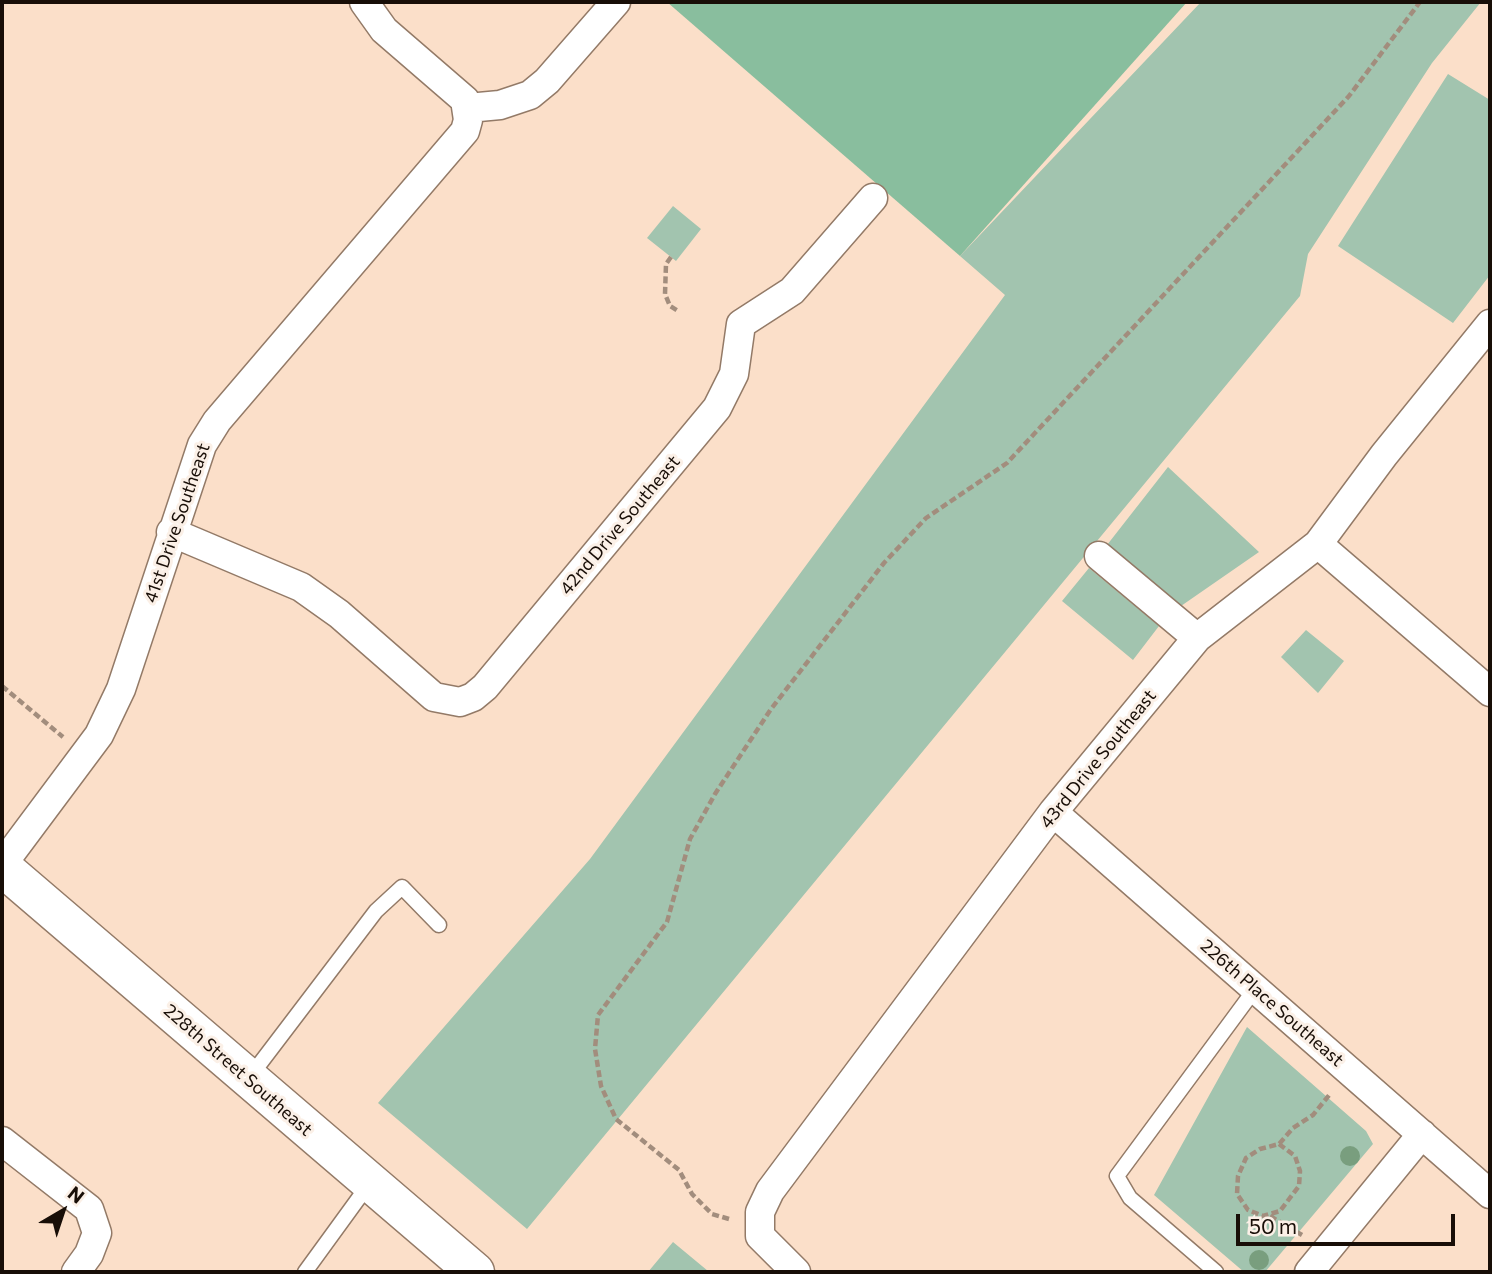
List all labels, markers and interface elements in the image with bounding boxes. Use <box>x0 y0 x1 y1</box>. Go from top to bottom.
street label: 41st Drive Southeast <box>140 440 214 606</box>
street label: 42nd Drive Southeast <box>555 451 685 599</box>
street label: 43rd Drive Southeast <box>1035 685 1161 833</box>
street label: 226th Place Southeast <box>1196 935 1348 1071</box>
street label: 228th Street Southeast <box>159 1000 317 1140</box>
north arrow <box>28 1176 98 1246</box>
text: N <box>64 1181 89 1208</box>
scale bar <box>1240 1200 1459 1244</box>
text: 50 m <box>1249 1213 1297 1238</box>

